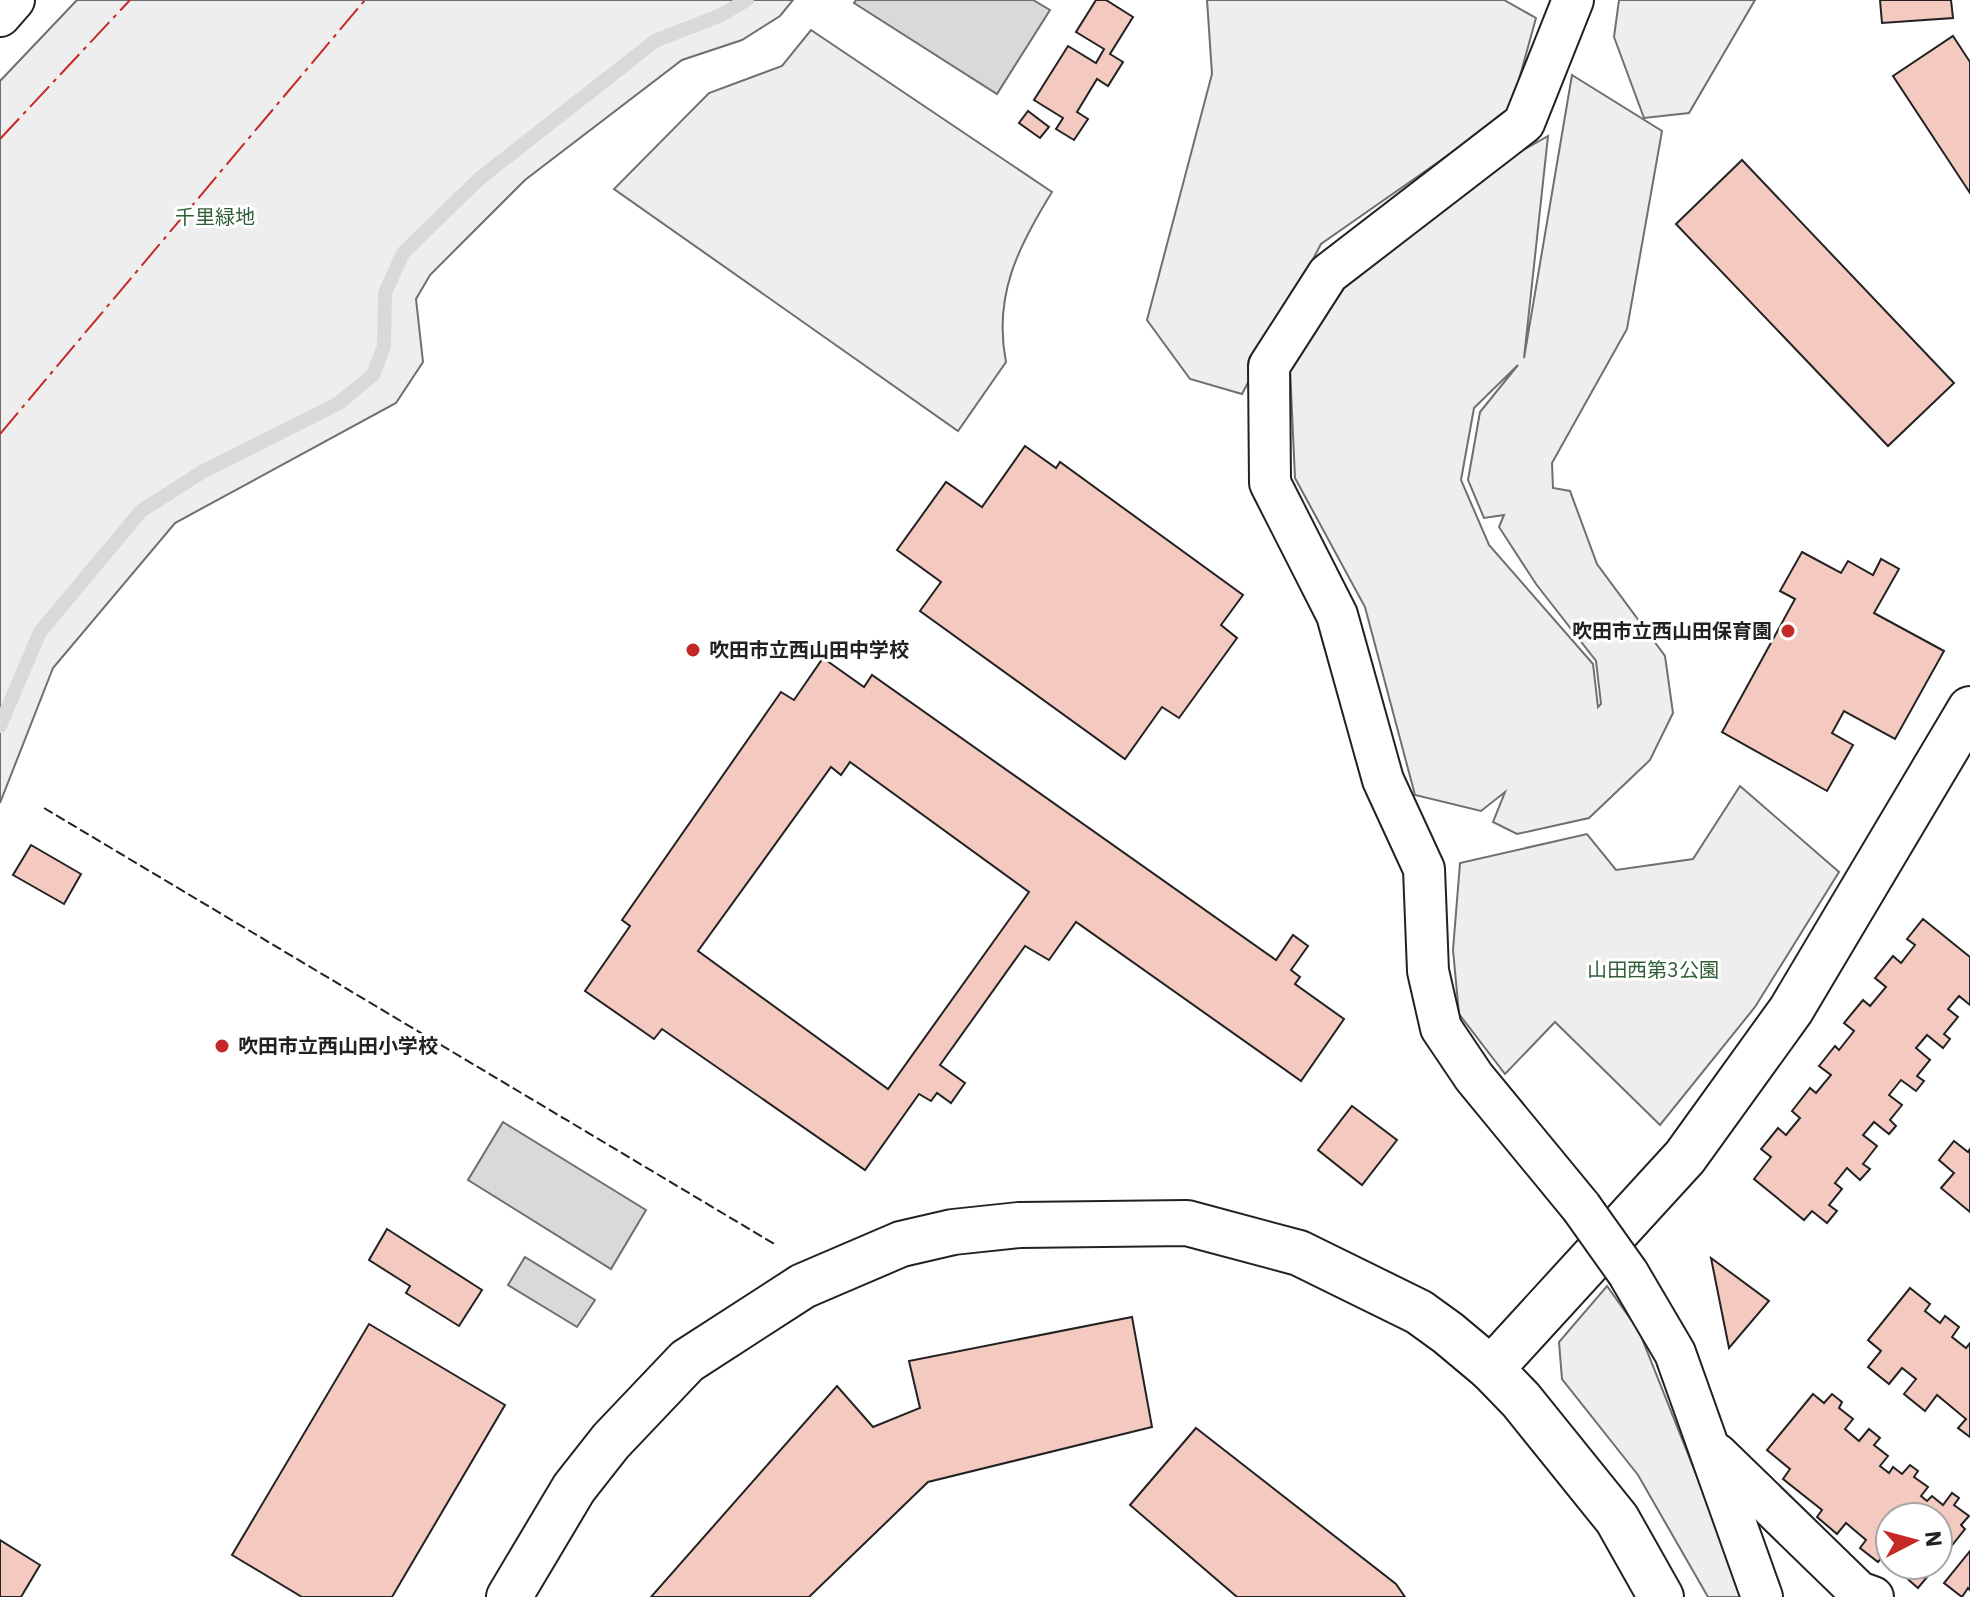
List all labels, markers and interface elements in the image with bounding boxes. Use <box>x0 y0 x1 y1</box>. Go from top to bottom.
park label: 千里緑地 <box>175 203 255 230</box>
place label: 吹田市立西山田保育園 <box>1572 617 1772 644</box>
marker: 吹田市立西山田保育園 <box>1779 622 1797 640</box>
place label: 吹田市立西山田中学校 <box>709 636 909 663</box>
marker: 吹田市立西山田中学校 <box>684 641 702 659</box>
park label: 山田西第3公園 <box>1587 956 1719 983</box>
place label: 吹田市立西山田小学校 <box>238 1032 438 1059</box>
marker: 吹田市立西山田小学校 <box>213 1037 231 1055</box>
north arrow <box>1874 1501 1954 1581</box>
text: N <box>1919 1529 1950 1548</box>

